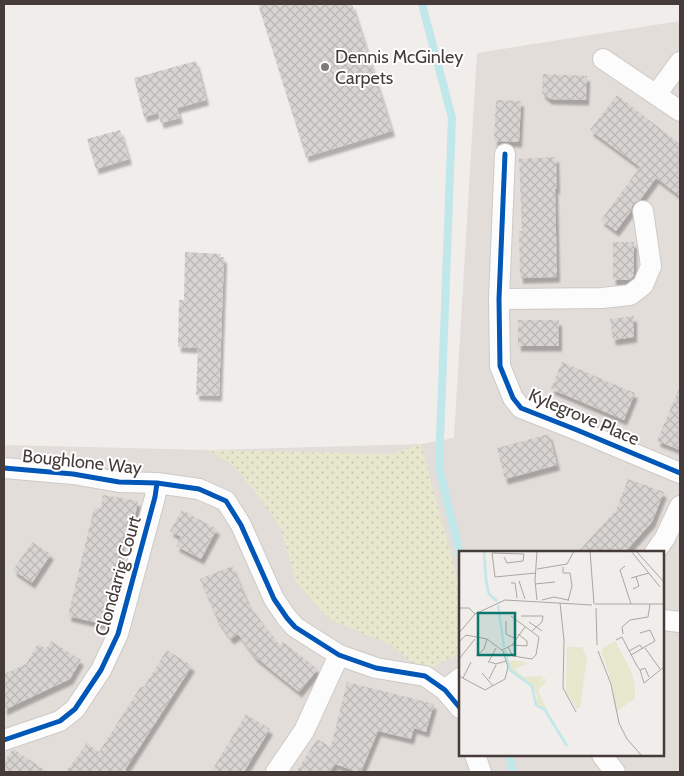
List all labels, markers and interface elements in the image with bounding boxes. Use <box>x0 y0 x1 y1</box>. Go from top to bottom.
place label: Dennis McGinley Carpets <box>335 46 463 89</box>
marker: Dennis McGinley Carpets <box>319 61 331 73</box>
street label: Kylegrove Place <box>525 384 643 450</box>
street label: Boughlone Way <box>21 445 143 479</box>
street label: Clondarrig Court <box>90 513 146 639</box>
inset map <box>459 551 664 756</box>

